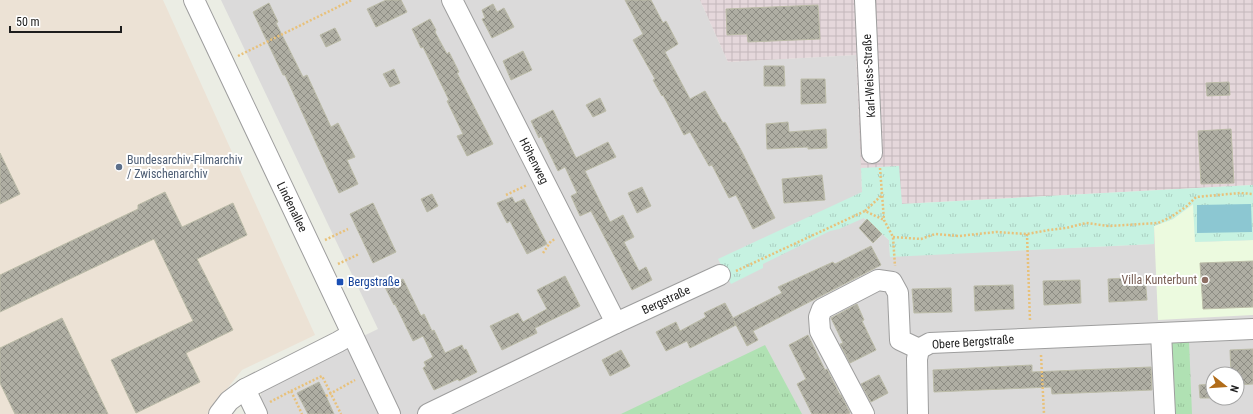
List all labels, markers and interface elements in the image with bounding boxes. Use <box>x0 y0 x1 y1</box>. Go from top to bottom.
scale bar <box>10 8 121 34</box>
text: 50 m <box>16 15 40 29</box>
street label: Karl-Weiss-Straße <box>860 33 878 118</box>
street label: Höhenweg <box>516 136 552 187</box>
place label: Bundesarchiv-Filmarchiv / Zwischenarchiv <box>127 153 243 181</box>
marker: Bundesarchiv-Filmarchiv / Zwischenarchiv <box>114 162 124 172</box>
street label: Lindenallee <box>274 180 310 235</box>
place label: Villa Kunterbunt <box>1122 273 1197 287</box>
place label: Bergstraße <box>348 275 400 289</box>
marker: Villa Kunterbunt <box>1200 275 1210 285</box>
marker: Bergstraße <box>335 277 345 287</box>
street label: Bergstraße <box>640 283 693 317</box>
street label: Obere Bergstraße <box>931 332 1015 352</box>
north arrow <box>1205 366 1245 406</box>
text: N <box>1227 384 1241 394</box>

